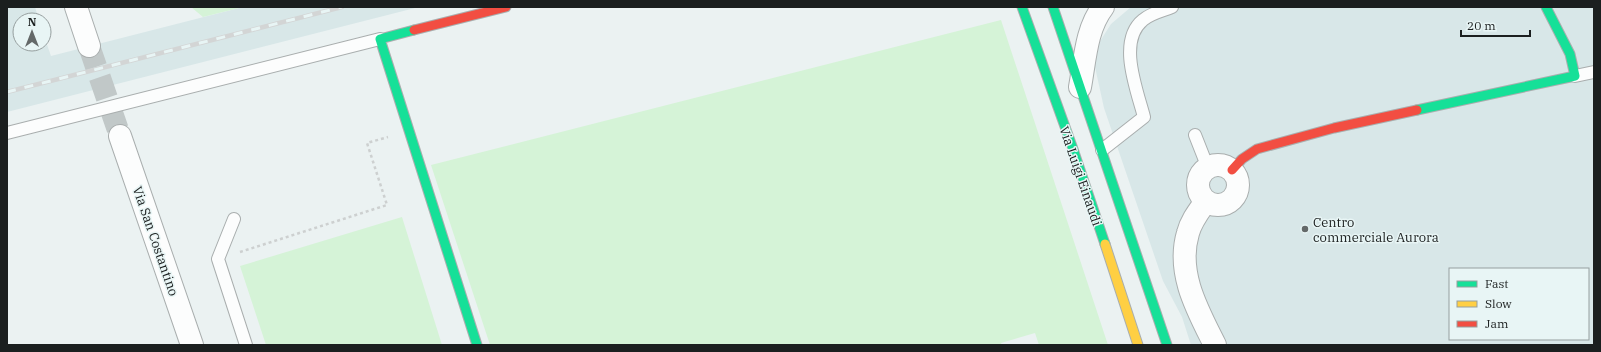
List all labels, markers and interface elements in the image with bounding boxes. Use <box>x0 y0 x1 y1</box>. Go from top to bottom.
north arrow <box>12 12 52 52</box>
scale bar <box>1461 12 1530 38</box>
text: N <box>28 15 37 29</box>
text: 20 m <box>1467 18 1496 33</box>
street label: Via Luigi Einaudi <box>1056 124 1106 228</box>
street label: Via San Costantino <box>129 184 182 298</box>
place label: Centro commerciale Aurora <box>1313 214 1439 246</box>
marker: Centro commerciale Aurora <box>1300 224 1310 234</box>
legend <box>1449 268 1589 340</box>
text: Fast <box>1485 276 1509 291</box>
text: Slow <box>1485 296 1512 311</box>
text: Jam <box>1485 316 1509 331</box>

